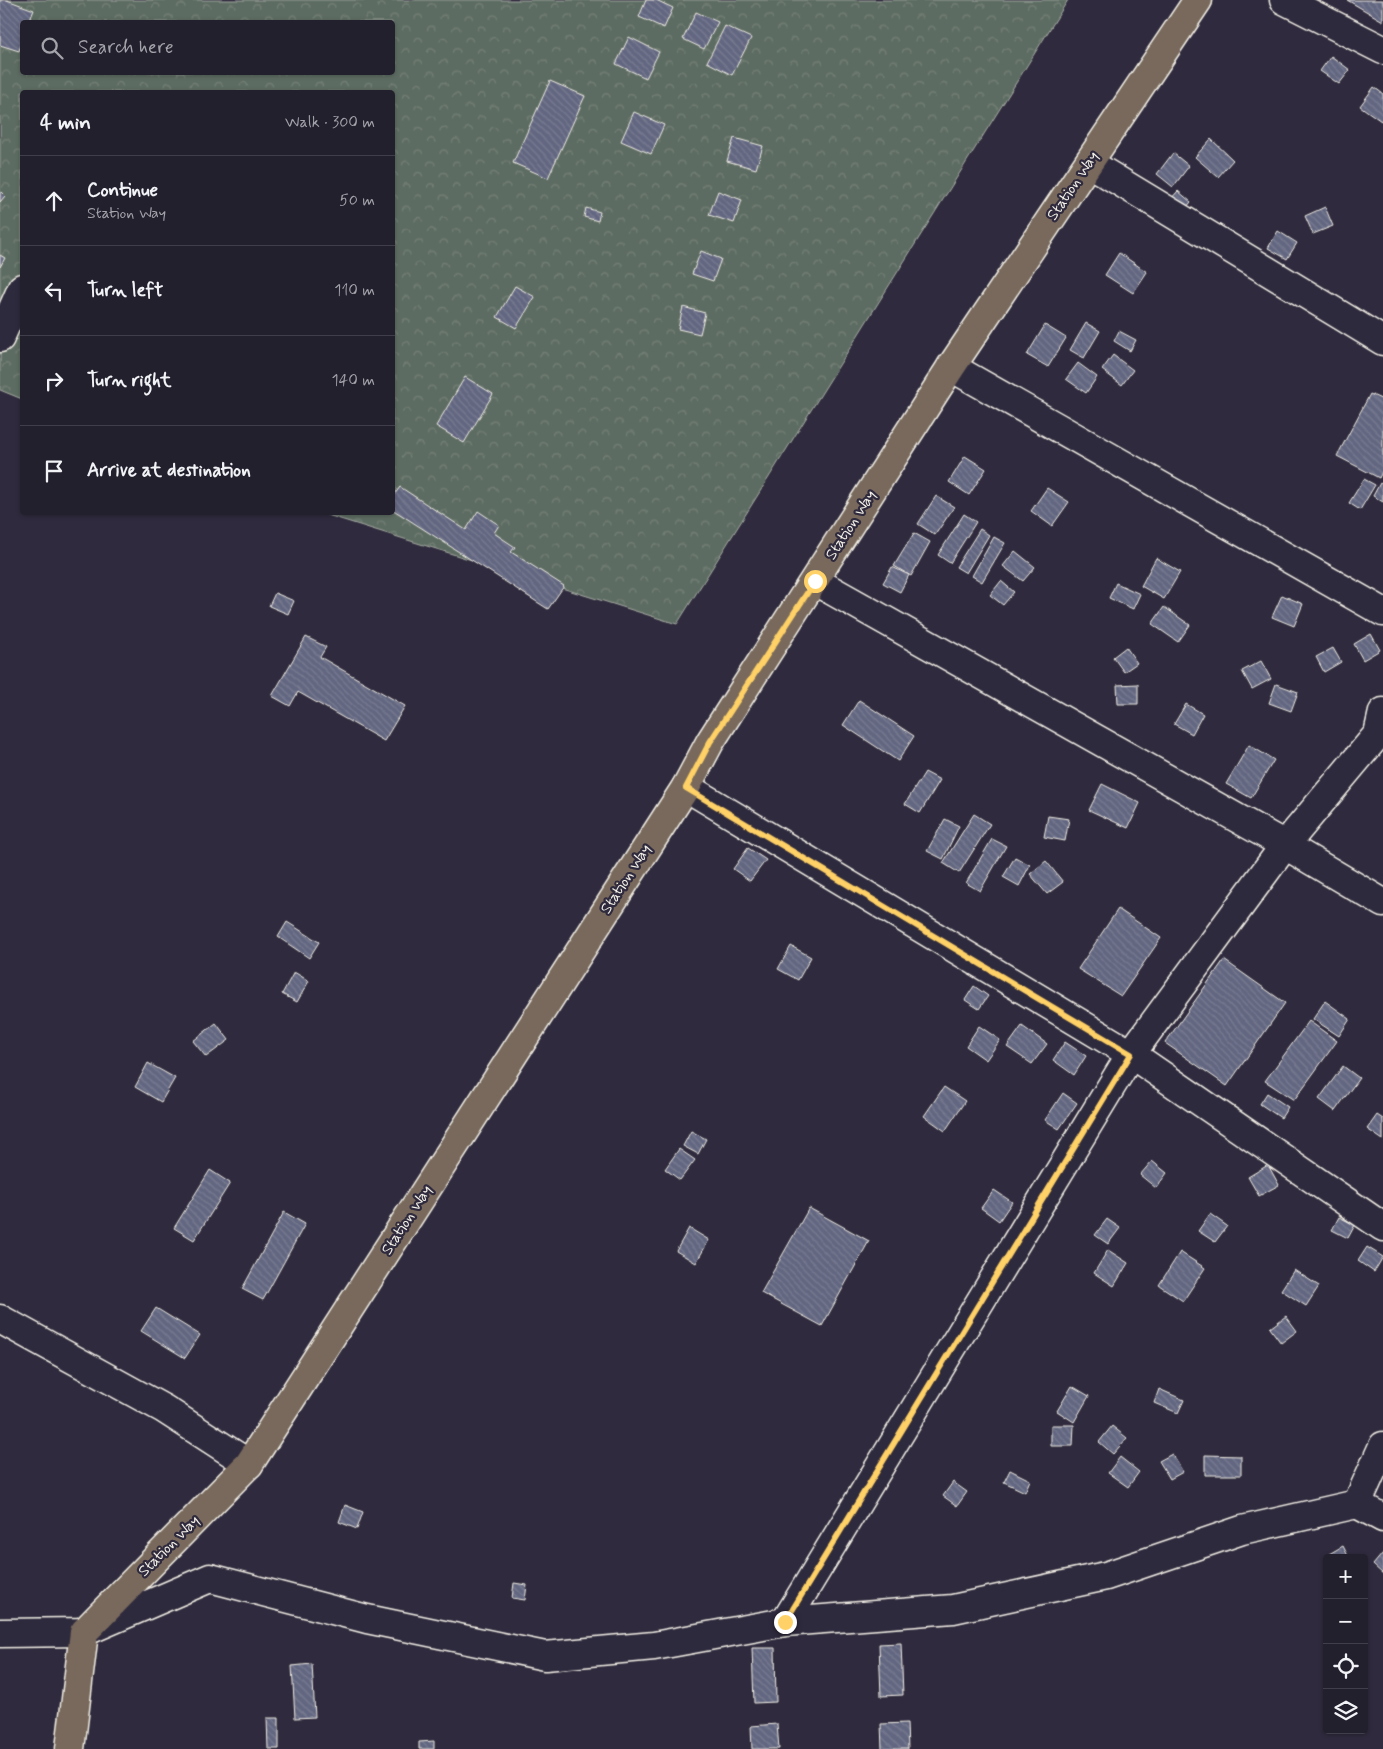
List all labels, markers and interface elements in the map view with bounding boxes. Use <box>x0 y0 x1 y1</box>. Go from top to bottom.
search box <box>20 20 395 75</box>
icon: search <box>38 34 66 62</box>
text: Search here <box>78 35 174 60</box>
text: 4 min <box>40 109 91 137</box>
text: Walk · 300 m <box>285 112 375 133</box>
street label: Station Way <box>1042 147 1104 225</box>
text: Continue <box>87 178 158 203</box>
icon: ahead <box>40 187 68 215</box>
text: 50 m <box>339 190 375 211</box>
text: Station Way <box>87 203 166 224</box>
icon: left <box>40 277 68 305</box>
text: Turn left <box>87 278 163 303</box>
text: 110 m <box>334 280 375 301</box>
icon: right <box>40 367 68 395</box>
text: Turn right <box>87 368 171 393</box>
text: 140 m <box>331 370 375 391</box>
icon: arrive <box>40 457 68 485</box>
text: Arrive at destination <box>87 458 251 483</box>
street label: Station Way <box>821 486 881 564</box>
route start <box>804 570 827 593</box>
street label: Station Way <box>596 840 656 918</box>
street label: Station Way <box>377 1181 437 1259</box>
street label: Station Way <box>134 1511 204 1581</box>
map controls <box>1323 1554 1368 1734</box>
button: + <box>1323 1554 1368 1599</box>
button: − <box>1323 1599 1368 1644</box>
route end <box>774 1611 797 1634</box>
button: locate <box>1323 1644 1368 1689</box>
button: layers <box>1323 1689 1368 1734</box>

